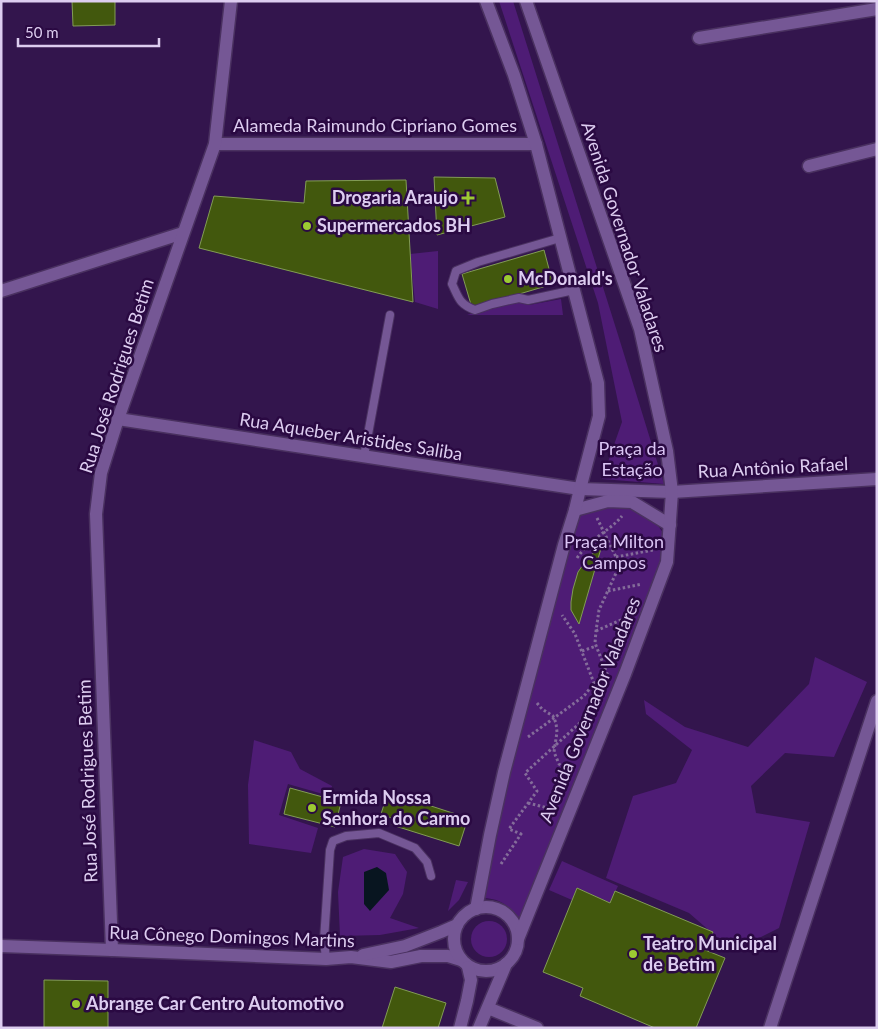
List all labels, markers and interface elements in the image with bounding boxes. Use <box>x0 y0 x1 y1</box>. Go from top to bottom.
scale bar <box>18 15 159 47</box>
text: 50 m <box>25 23 59 41</box>
street label: Alameda Raimundo Cipriano Gomes <box>233 114 517 136</box>
street label: Avenida Governador Valadares <box>577 119 673 355</box>
place label: Drogaria Araujo <box>332 186 458 208</box>
marker: Drogaria Araujo <box>462 192 474 204</box>
place label: Supermercados BH <box>317 214 471 236</box>
marker: Supermercados BH <box>301 220 313 232</box>
place label: McDonald's <box>518 267 613 289</box>
marker: McDonald's <box>502 273 514 285</box>
street label: Rua José Rodrigues Betim <box>74 276 158 476</box>
street label: Rua Aqueber Aristides Saliba <box>238 408 464 465</box>
park label: Praça da Estação <box>598 437 666 480</box>
street label: Rua Antônio Rafael <box>697 452 849 482</box>
park label: Praça Milton Campos <box>564 530 664 573</box>
street label: Avenida Governador Valadares <box>534 594 644 825</box>
street label: Rua José Rodrigues Betim <box>72 679 102 883</box>
place label: Ermida Nossa Senhora do Carmo <box>322 786 470 829</box>
marker: Ermida Nossa Senhora do Carmo <box>306 802 318 814</box>
street label: Rua Cônego Domingos Martins <box>109 921 355 951</box>
place label: Teatro Municipal de Betim <box>643 932 777 975</box>
marker: Teatro Municipal de Betim <box>627 948 639 960</box>
place label: Abrange Car Centro Automotivo <box>85 992 344 1014</box>
marker: Abrange Car Centro Automotivo <box>70 998 82 1010</box>

